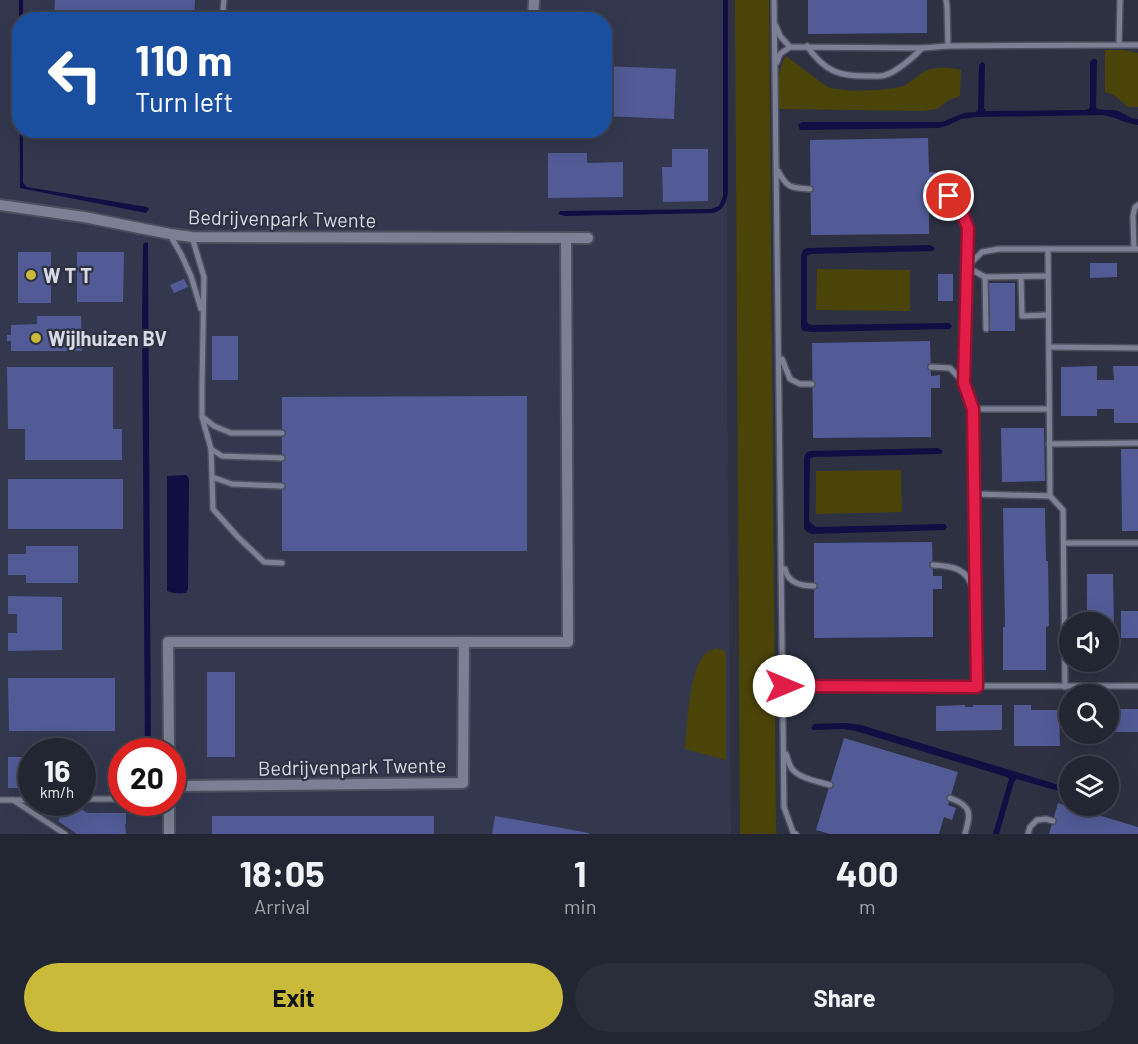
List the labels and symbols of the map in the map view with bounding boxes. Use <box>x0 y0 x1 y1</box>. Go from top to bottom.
pin <box>923 170 974 221</box>
street label: Bedrijvenpark Twente <box>188 204 376 232</box>
place label: W T T <box>43 263 92 287</box>
marker: W T T <box>24 268 38 282</box>
place label: Wijlhuizen BV <box>48 326 167 350</box>
marker: Wijlhuizen BV <box>29 331 43 345</box>
position arrow <box>752 654 816 718</box>
speed limit sign: 20 <box>108 738 186 816</box>
street label: Bedrijvenpark Twente <box>258 752 446 780</box>

